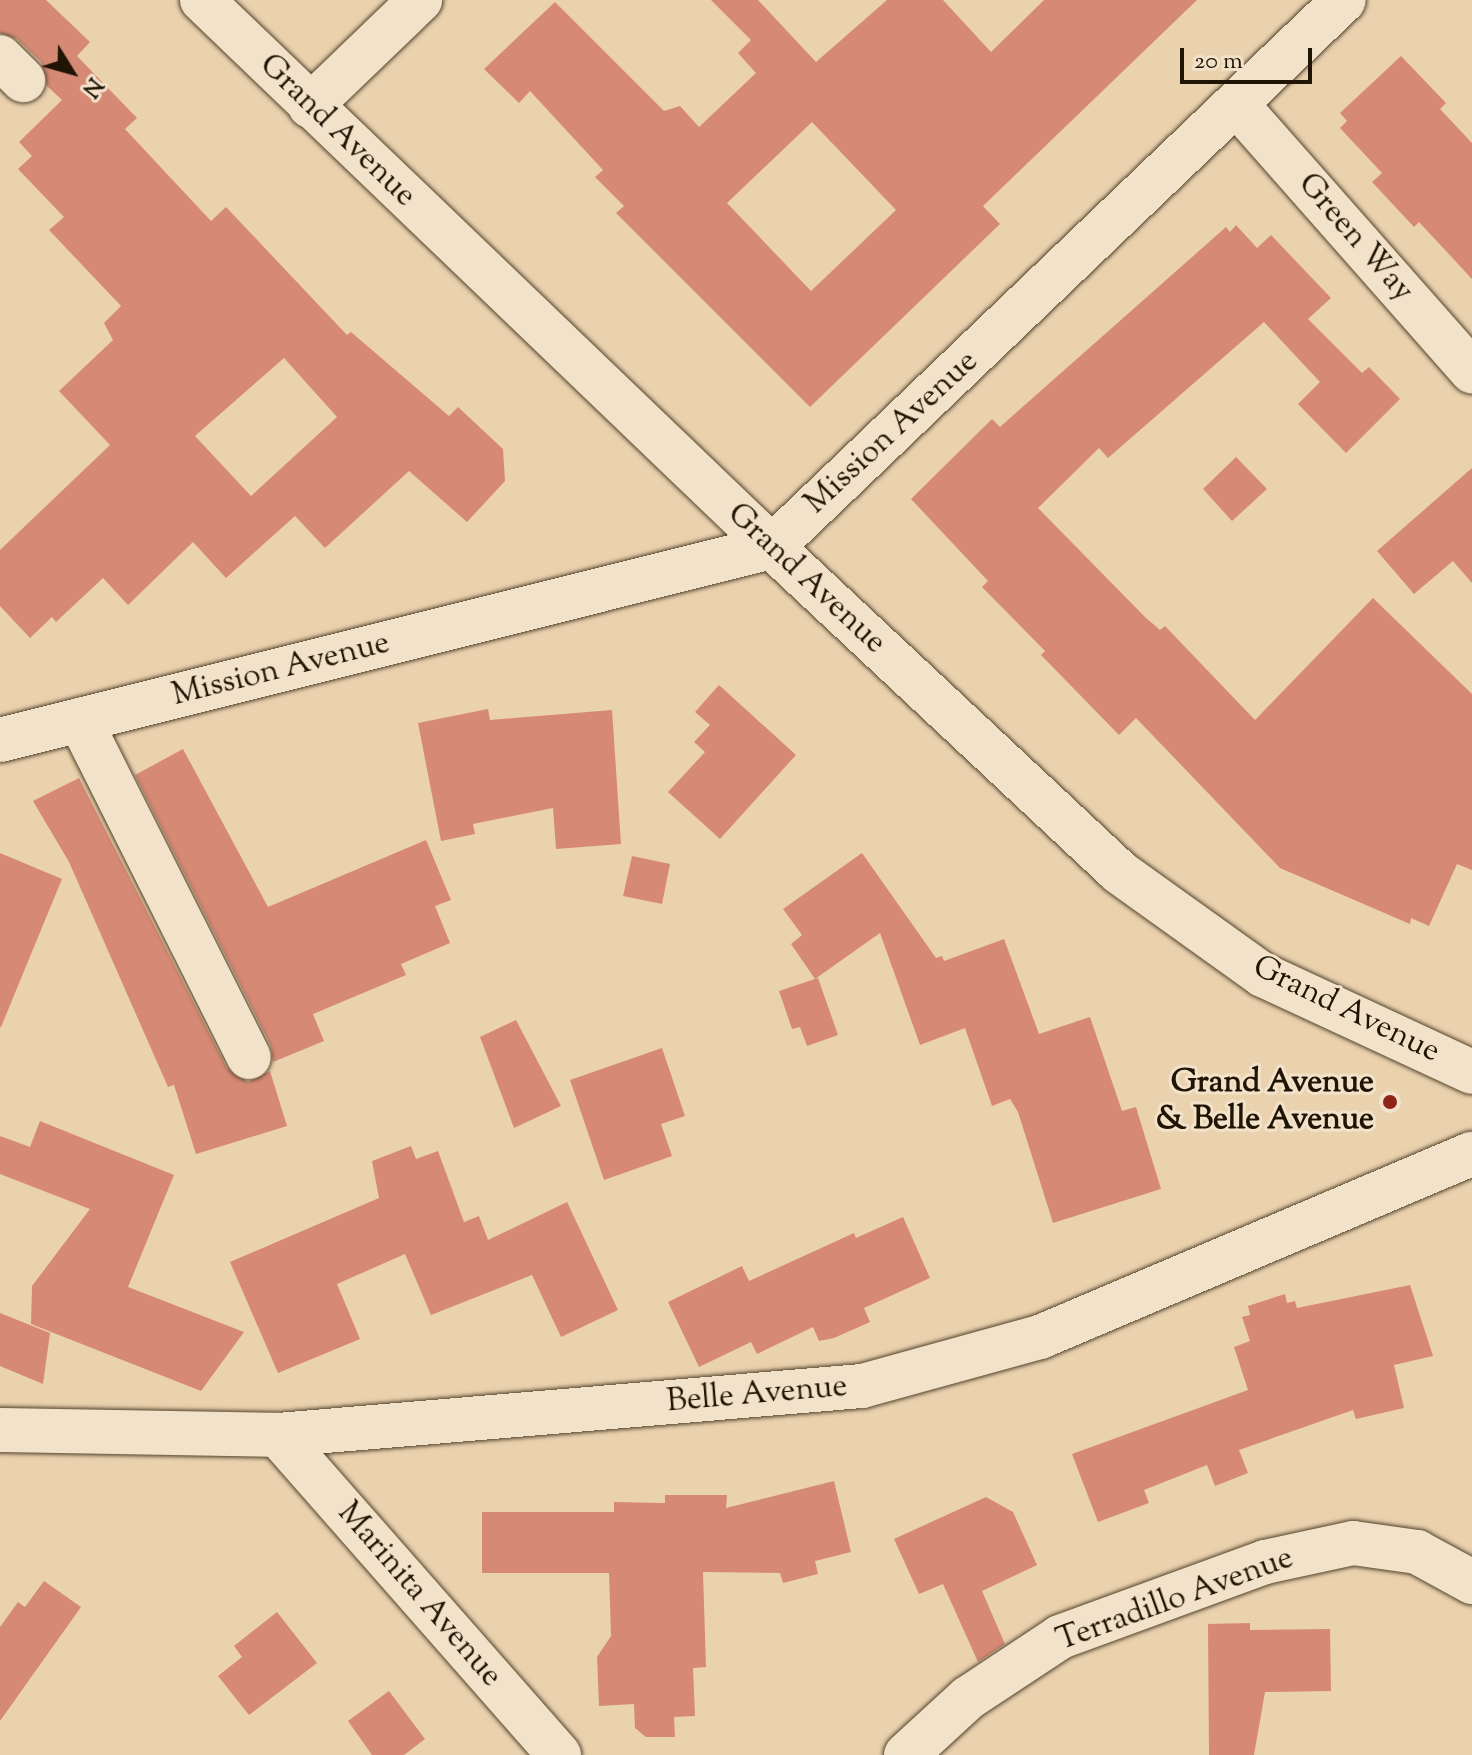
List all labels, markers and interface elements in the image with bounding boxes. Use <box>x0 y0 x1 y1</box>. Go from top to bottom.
north arrow <box>32 32 112 112</box>
scale bar <box>1184 32 1316 82</box>
text: 20 m <box>1194 45 1243 79</box>
street label: Grand Avenue <box>251 47 423 215</box>
text: N <box>73 70 109 103</box>
street label: Green Way <box>1289 166 1421 310</box>
street label: Mission Avenue <box>797 343 987 523</box>
street label: Grand Avenue <box>719 496 893 662</box>
street label: Mission Avenue <box>168 624 394 716</box>
street label: Grand Avenue <box>1246 948 1446 1072</box>
place label: Grand Avenue & Belle Avenue <box>1156 1065 1374 1140</box>
marker: Grand Avenue & Belle Avenue <box>1381 1093 1399 1111</box>
street label: Belle Avenue <box>665 1368 849 1422</box>
street label: Marinita Avenue <box>328 1495 510 1695</box>
street label: Terradillo Avenue <box>1052 1539 1298 1661</box>

